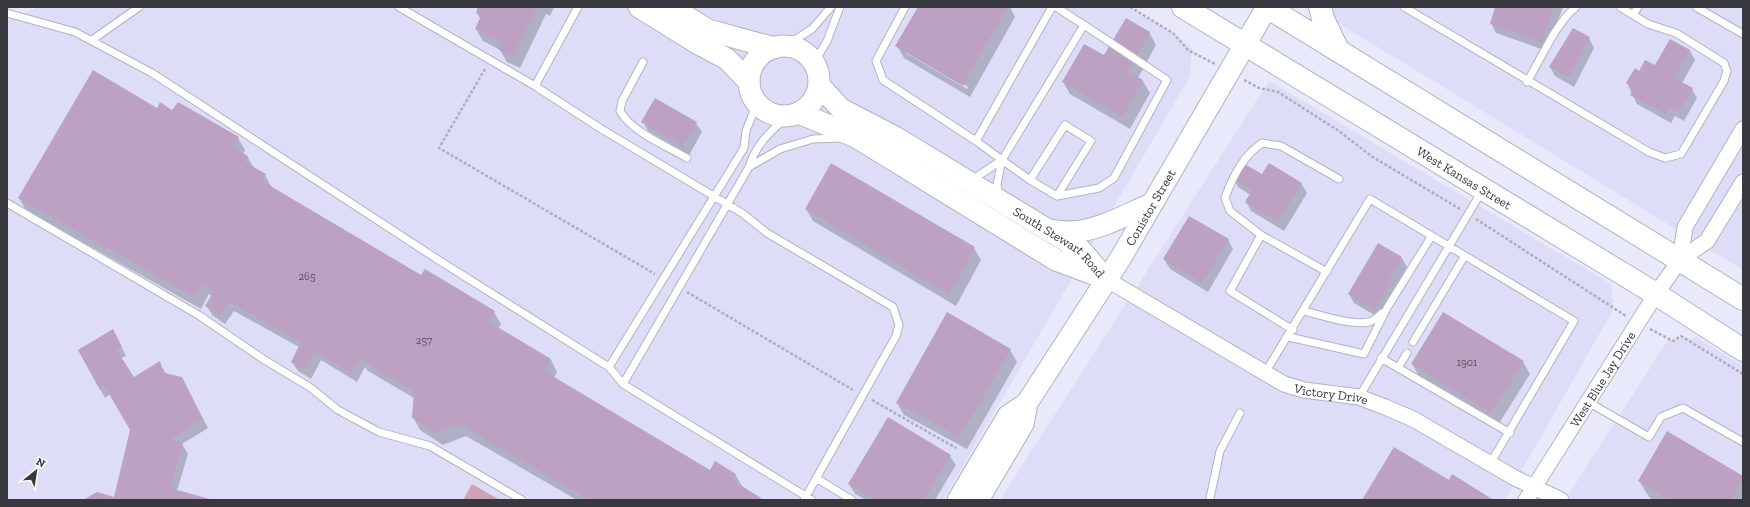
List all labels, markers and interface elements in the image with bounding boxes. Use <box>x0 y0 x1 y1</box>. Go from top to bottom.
street label: West Kansas Street <box>1414 143 1515 212</box>
street label: Conistor Street <box>1122 166 1178 248</box>
street label: South Stewart Road <box>1011 203 1108 280</box>
house number: 265 <box>298 270 316 283</box>
street label: West Blue Jay Drive <box>1567 329 1638 430</box>
house number: 257 <box>416 334 432 347</box>
house number: 1901 <box>1457 356 1478 369</box>
street label: Victory Drive <box>1291 380 1370 407</box>
north arrow <box>16 451 56 491</box>
text: N <box>34 455 48 471</box>

